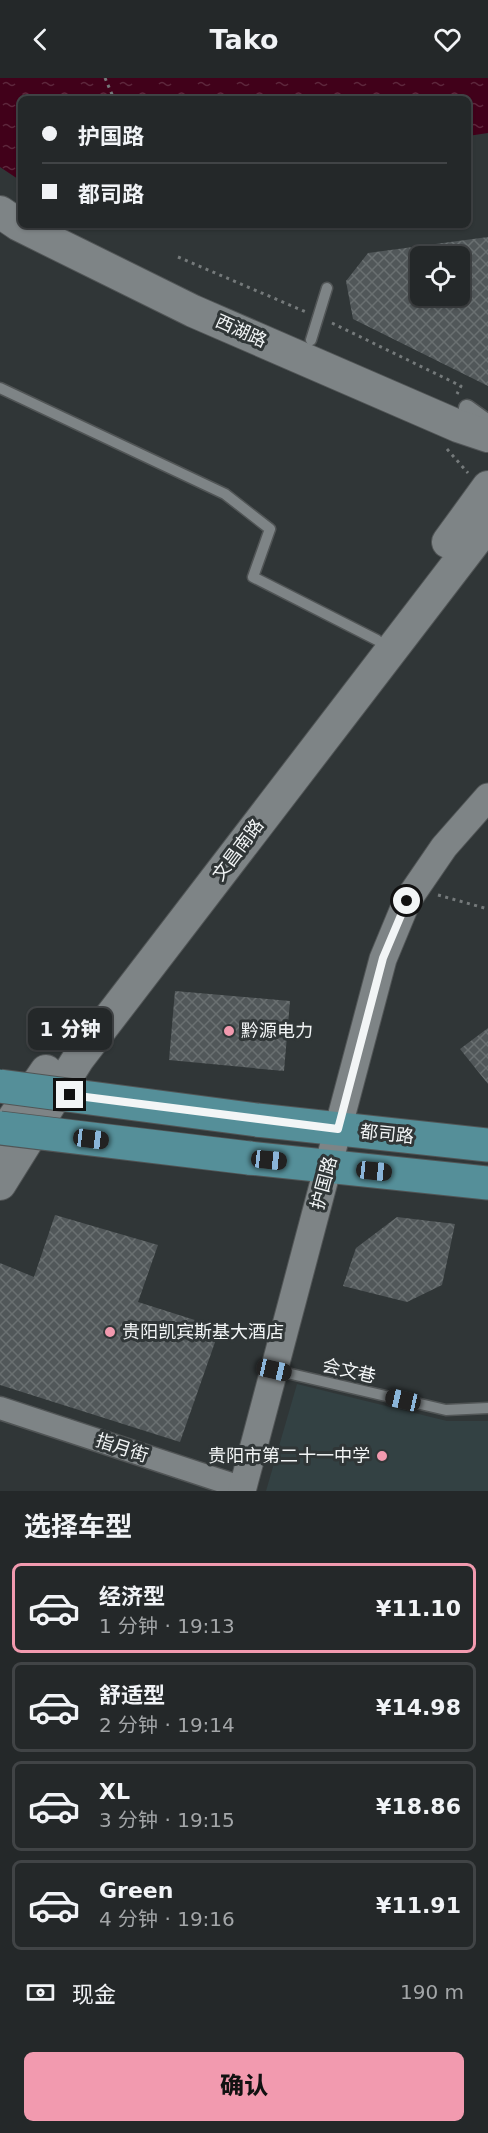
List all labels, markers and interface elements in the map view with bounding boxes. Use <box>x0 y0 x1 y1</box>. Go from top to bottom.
icon: back <box>24 23 57 56</box>
icon: heart <box>431 23 464 56</box>
text: Tako <box>210 24 278 55</box>
text: 护国路 <box>78 124 144 149</box>
text: 都司路 <box>78 182 144 207</box>
map controls <box>410 246 470 306</box>
button: locate <box>410 246 470 306</box>
street label: 西湖路 <box>212 310 270 351</box>
street label: 文昌南路 <box>208 815 268 885</box>
route start <box>393 887 420 914</box>
callout: 1 分钟 <box>28 1008 112 1050</box>
text: 1 分钟 <box>40 1017 100 1041</box>
place label: 黔源电力 <box>241 1020 313 1041</box>
marker: 黔源电力 <box>222 1024 236 1038</box>
route end <box>56 1081 83 1108</box>
street label: 都司路 <box>359 1120 415 1147</box>
car <box>72 1128 110 1150</box>
car <box>250 1149 288 1171</box>
street label: 护国路 <box>306 1154 341 1212</box>
car <box>355 1160 393 1182</box>
place label: 贵阳凯宾斯基大酒店 <box>122 1321 284 1342</box>
marker: 贵阳凯宾斯基大酒店 <box>103 1325 117 1339</box>
street label: 会文巷 <box>320 1354 378 1387</box>
car <box>254 1357 294 1383</box>
car <box>383 1387 423 1413</box>
street label: 指月街 <box>93 1429 151 1466</box>
place label: 贵阳市第二十一中学 <box>208 1445 370 1466</box>
marker: 贵阳市第二十一中学 <box>375 1449 389 1463</box>
text: 选择车型 <box>24 1511 132 1542</box>
icon: car <box>27 1581 81 1635</box>
text: 经济型 <box>99 1584 165 1609</box>
text: ¥11.10 <box>376 1596 461 1621</box>
text: 1 分钟 · 19:13 <box>99 1614 235 1638</box>
icon: car <box>27 1680 81 1734</box>
text: 舒适型 <box>99 1683 165 1708</box>
text: ¥14.98 <box>376 1695 461 1720</box>
text: 2 分钟 · 19:14 <box>99 1713 235 1737</box>
icon: car <box>27 1779 81 1833</box>
text: XL <box>99 1779 130 1804</box>
text: ¥18.86 <box>376 1794 461 1819</box>
text: 3 分钟 · 19:15 <box>99 1808 235 1832</box>
icon: car <box>27 1878 81 1932</box>
text: Green <box>99 1878 173 1903</box>
text: ¥11.91 <box>376 1893 461 1918</box>
text: 4 分钟 · 19:16 <box>99 1907 235 1931</box>
icon: cash <box>24 1976 57 2009</box>
text: 190 m <box>400 1980 464 2004</box>
text: 现金 <box>72 1982 116 2007</box>
button: 确认 <box>24 2052 464 2121</box>

